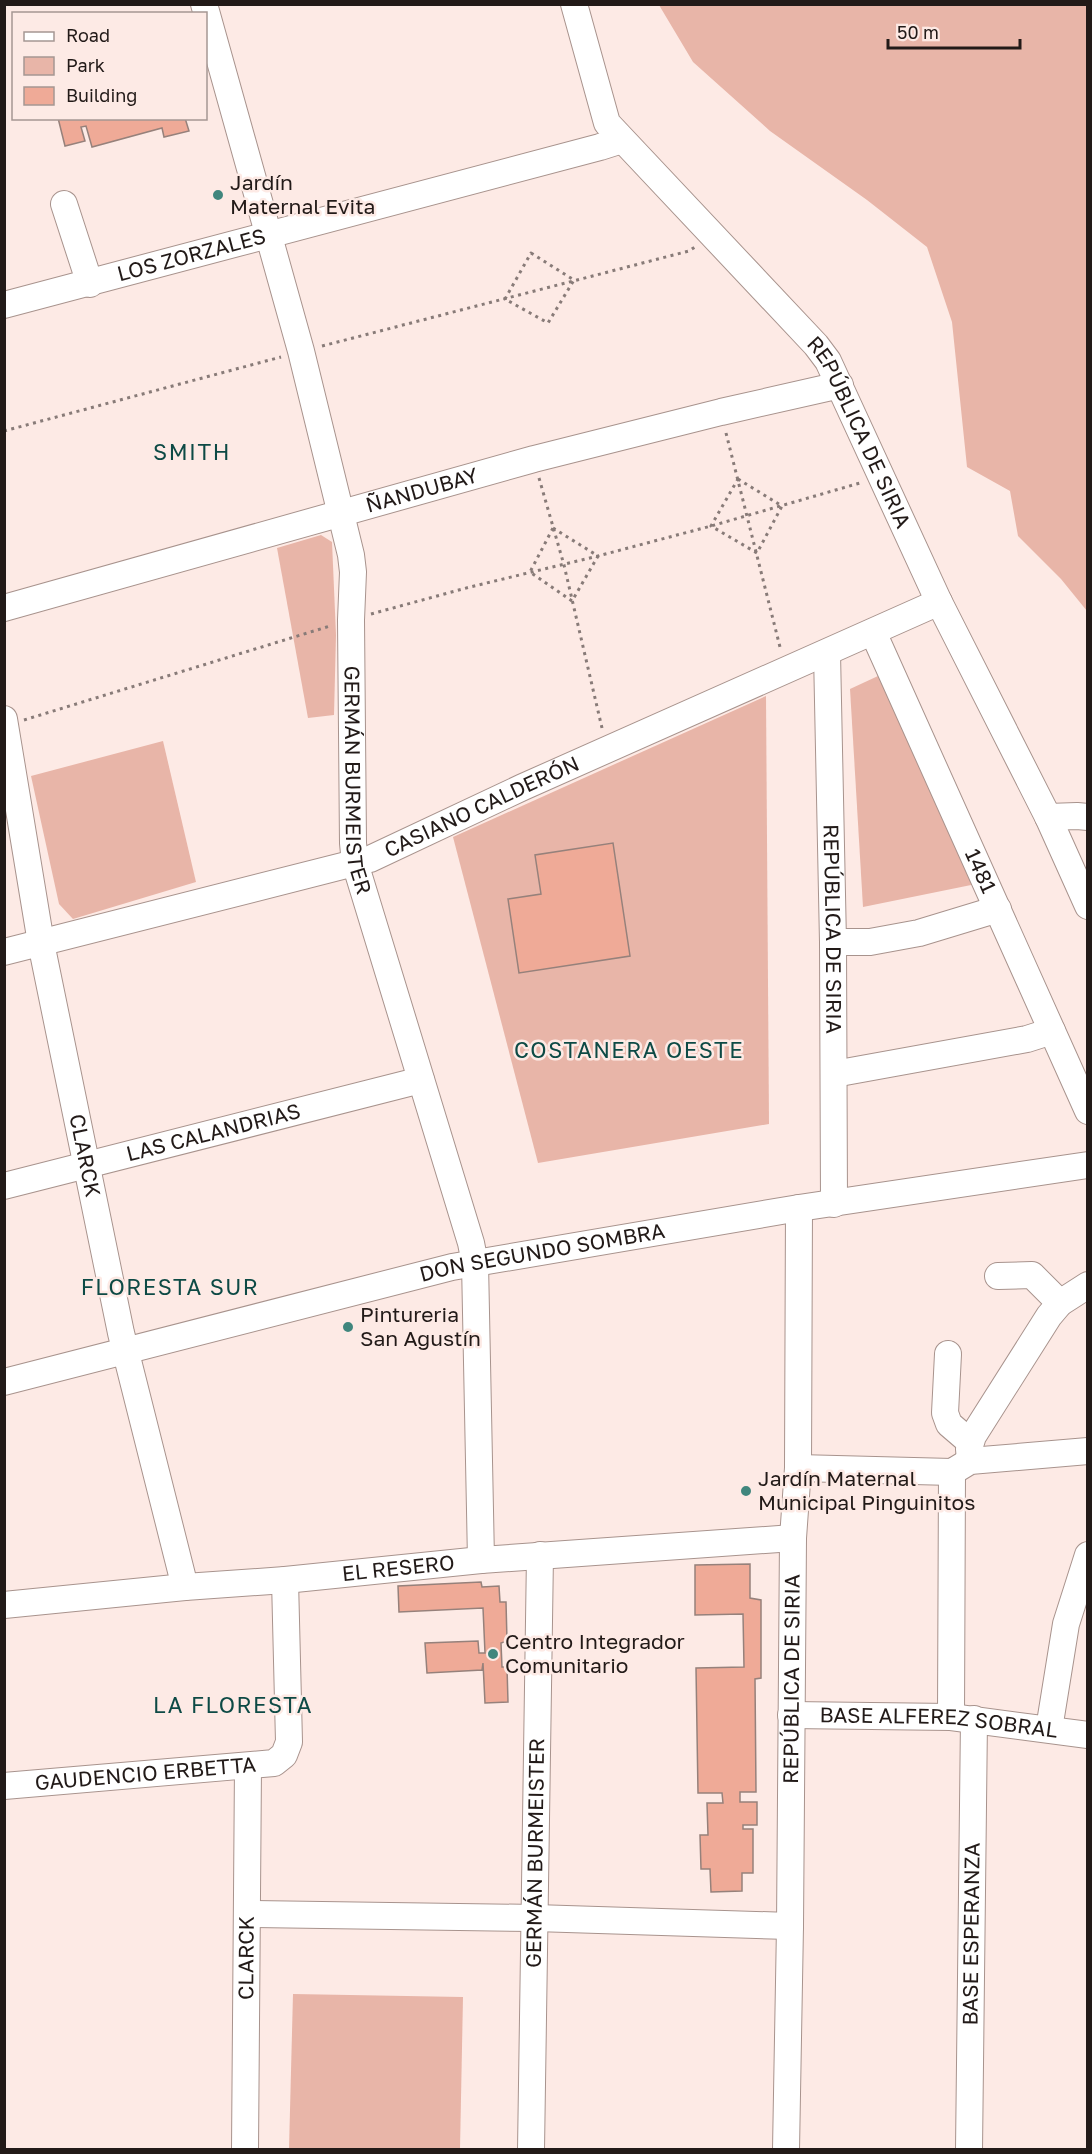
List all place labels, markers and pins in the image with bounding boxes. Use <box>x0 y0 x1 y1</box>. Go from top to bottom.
place label: Jardín Maternal Evita <box>230 169 376 219</box>
marker: Jardín Maternal Evita <box>211 188 225 202</box>
place label: Pintureria San Agustín <box>360 1301 481 1351</box>
marker: Pintureria San Agustín <box>341 1320 355 1334</box>
place label: Jardín Maternal Municipal Pinguinitos <box>758 1465 975 1515</box>
marker: Jardín Maternal Municipal Pinguinitos <box>739 1484 753 1498</box>
place label: Centro Integrador Comunitario <box>505 1628 685 1678</box>
marker: Centro Integrador Comunitario <box>486 1647 500 1661</box>

